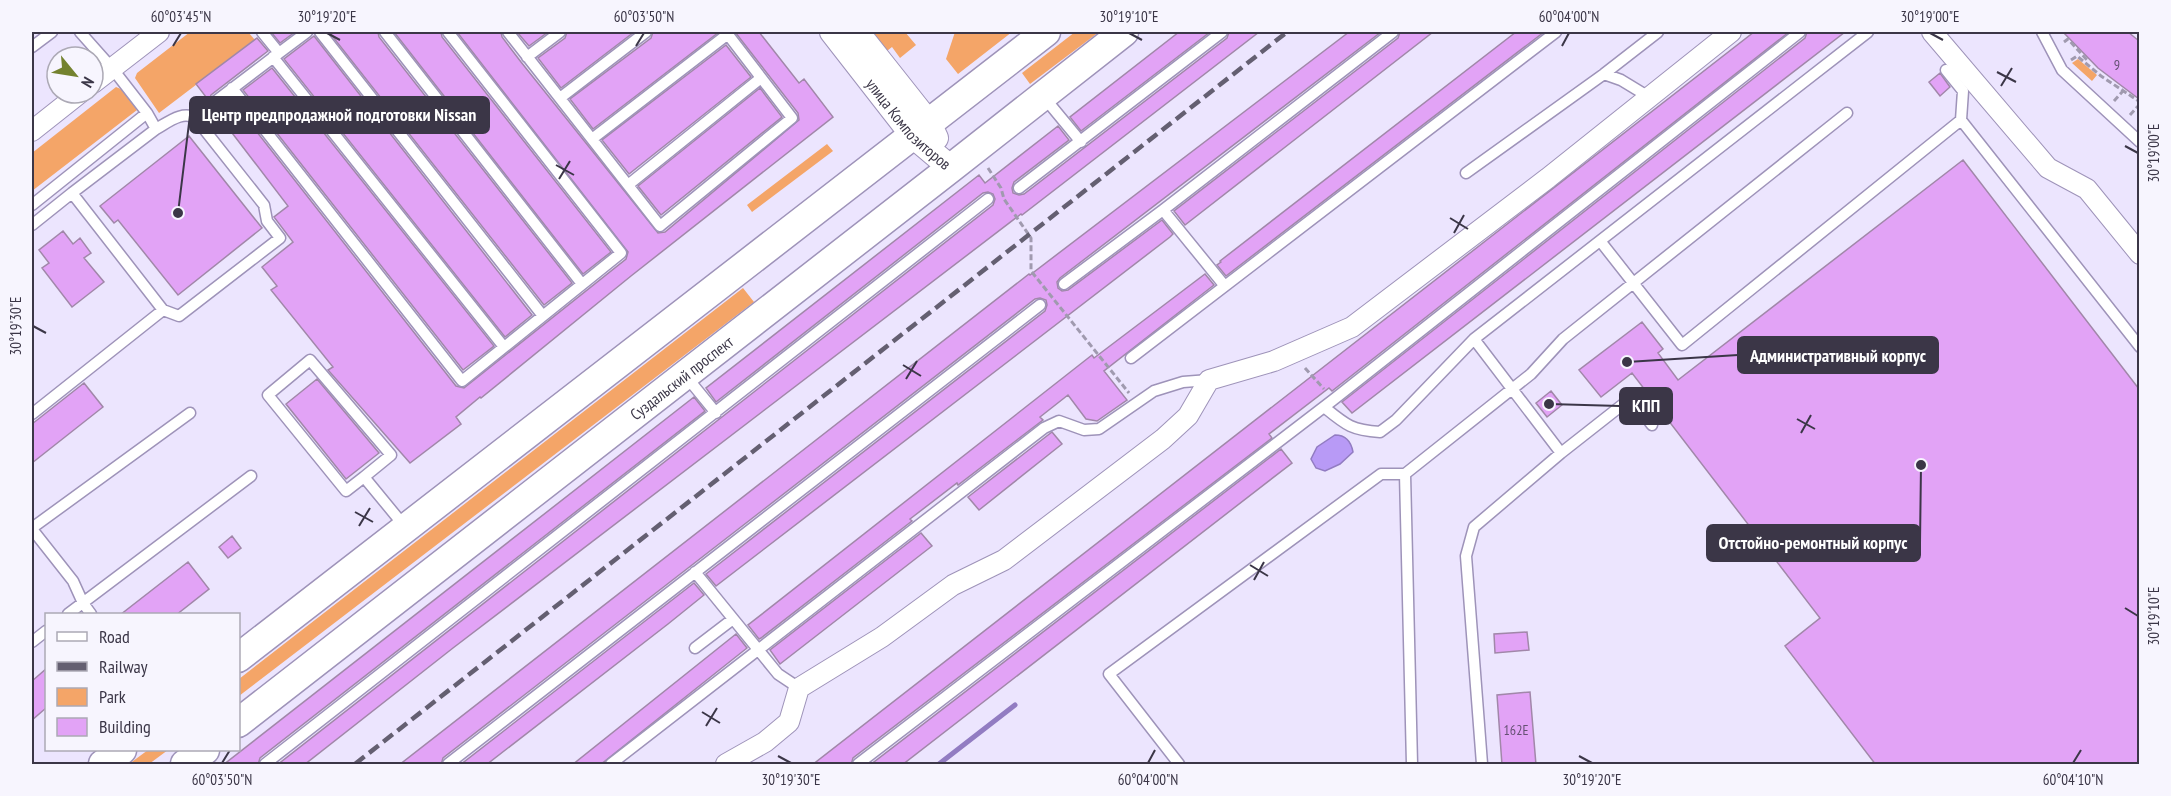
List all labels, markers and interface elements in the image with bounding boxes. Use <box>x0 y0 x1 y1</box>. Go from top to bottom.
text: 60°03'45"N <box>151 7 211 26</box>
text: 30°19'20"E <box>297 7 357 26</box>
text: 60°03'50"N <box>614 7 674 26</box>
text: 30°19'10"E <box>1099 7 1159 26</box>
text: 60°04'00"N <box>1539 7 1599 26</box>
text: 30°19'00"E <box>1900 7 1960 26</box>
north arrow <box>45 45 105 105</box>
house number: 9 <box>2114 56 2120 74</box>
text: N <box>77 74 99 91</box>
street label: улица Композиторов <box>862 74 955 174</box>
callout: Центр предпродажной подготовки Nissan <box>190 97 489 133</box>
text: Центр предпродажной подготовки Nissan <box>202 103 476 126</box>
text: 30°19'00"E <box>2144 123 2163 183</box>
text: 30°19'30"E <box>6 296 25 356</box>
street label: Суздальский проспект <box>626 331 738 424</box>
callout: Административный корпус <box>1738 337 1938 373</box>
text: Административный корпус <box>1749 344 1927 367</box>
callout: КПП <box>1620 388 1672 424</box>
text: КПП <box>1632 394 1660 417</box>
callout: Отстойно-ремонтный корпус <box>1707 525 1920 561</box>
text: Отстойно-ремонтный корпус <box>1718 531 1908 554</box>
text: 30°19'10"E <box>2144 586 2163 646</box>
legend <box>45 613 240 751</box>
text: Road <box>99 625 130 648</box>
text: Railway <box>99 655 148 678</box>
text: Park <box>99 685 126 708</box>
text: Building <box>99 715 151 738</box>
house number: 162Е <box>1504 721 1528 739</box>
text: 60°03'50"N <box>192 770 252 789</box>
text: 30°19'30"E <box>761 770 821 789</box>
text: 60°04'00"N <box>1118 770 1178 789</box>
text: 30°19'20"E <box>1562 770 1622 789</box>
text: 60°04'10"N <box>2043 770 2103 789</box>

